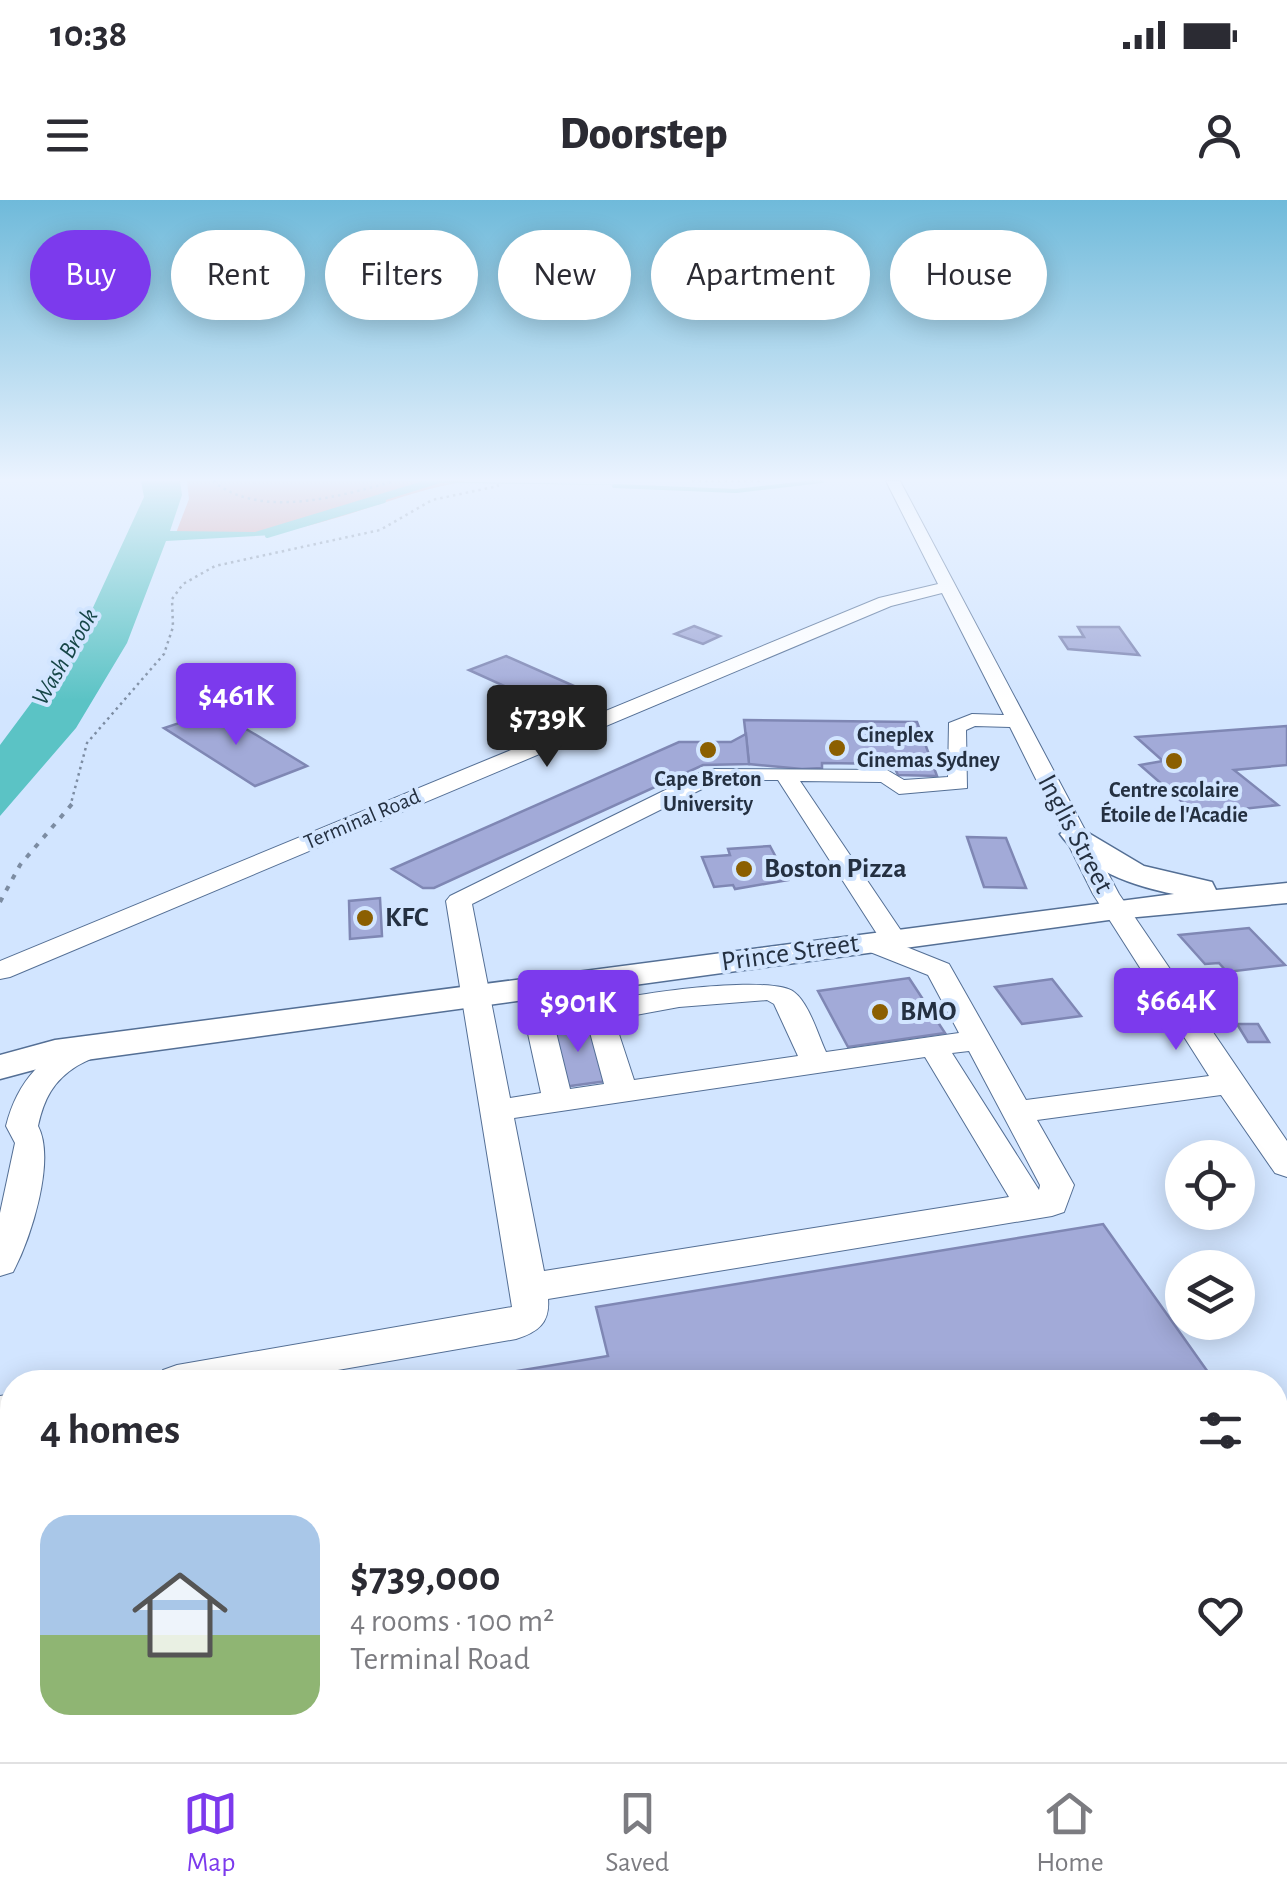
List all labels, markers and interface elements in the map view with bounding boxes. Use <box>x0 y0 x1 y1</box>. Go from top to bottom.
text: 10:38 <box>50 16 127 54</box>
icon: menu <box>40 108 95 163</box>
icon: person <box>1192 108 1247 163</box>
text: Doorstep <box>559 112 728 157</box>
chip: Buy <box>30 230 151 320</box>
chip: Rent <box>171 230 305 320</box>
chip: Filters <box>325 230 478 320</box>
chip: New <box>498 230 631 320</box>
chip: Apartment <box>651 230 870 320</box>
chip: House <box>890 230 1047 320</box>
water label: Wash Brook <box>27 604 103 710</box>
pin: $461K <box>166 663 306 748</box>
text: $461K <box>198 679 274 711</box>
pin: $739K <box>477 685 617 770</box>
text: $739K <box>509 701 585 733</box>
place label: Cineplex Cinemas Sydney <box>857 724 1000 772</box>
marker: Cineplex Cinemas Sydney <box>826 737 848 759</box>
marker: Cape Breton University <box>697 739 719 761</box>
marker: Centre scolaire Étoile de l'Acadie <box>1163 750 1185 772</box>
place label: Cape Breton University <box>654 768 762 816</box>
street label: Inglis Street <box>1032 770 1118 898</box>
place label: Centre scolaire Étoile de l'Acadie <box>1100 779 1248 826</box>
street label: Terminal Road <box>301 785 423 853</box>
place label: Boston Pizza <box>764 855 907 883</box>
marker: Boston Pizza <box>733 858 755 880</box>
place label: KFC <box>385 904 429 932</box>
marker: KFC <box>354 907 376 929</box>
street label: Prince Street <box>719 929 861 977</box>
pin: $664K <box>1106 968 1246 1053</box>
pin: $901K <box>508 970 648 1055</box>
text: $664K <box>1136 984 1216 1016</box>
text: $901K <box>540 986 616 1018</box>
place label: BMO <box>900 998 957 1026</box>
marker: BMO <box>869 1001 891 1023</box>
map controls <box>1165 1140 1255 1340</box>
button: locate <box>1165 1140 1255 1230</box>
button: layers <box>1165 1250 1255 1340</box>
icon: filters <box>1193 1403 1248 1458</box>
text: 4 homes <box>40 1409 180 1451</box>
icon: home <box>120 1555 240 1675</box>
text: $739,000 <box>350 1556 501 1598</box>
icon: heart <box>1193 1588 1248 1643</box>
text: 4 rooms · 100 m² <box>350 1605 554 1637</box>
text: Terminal Road <box>350 1643 530 1675</box>
tab: Map <box>183 1786 238 1880</box>
tab: Saved <box>605 1786 669 1880</box>
tab: Home <box>1036 1786 1104 1880</box>

